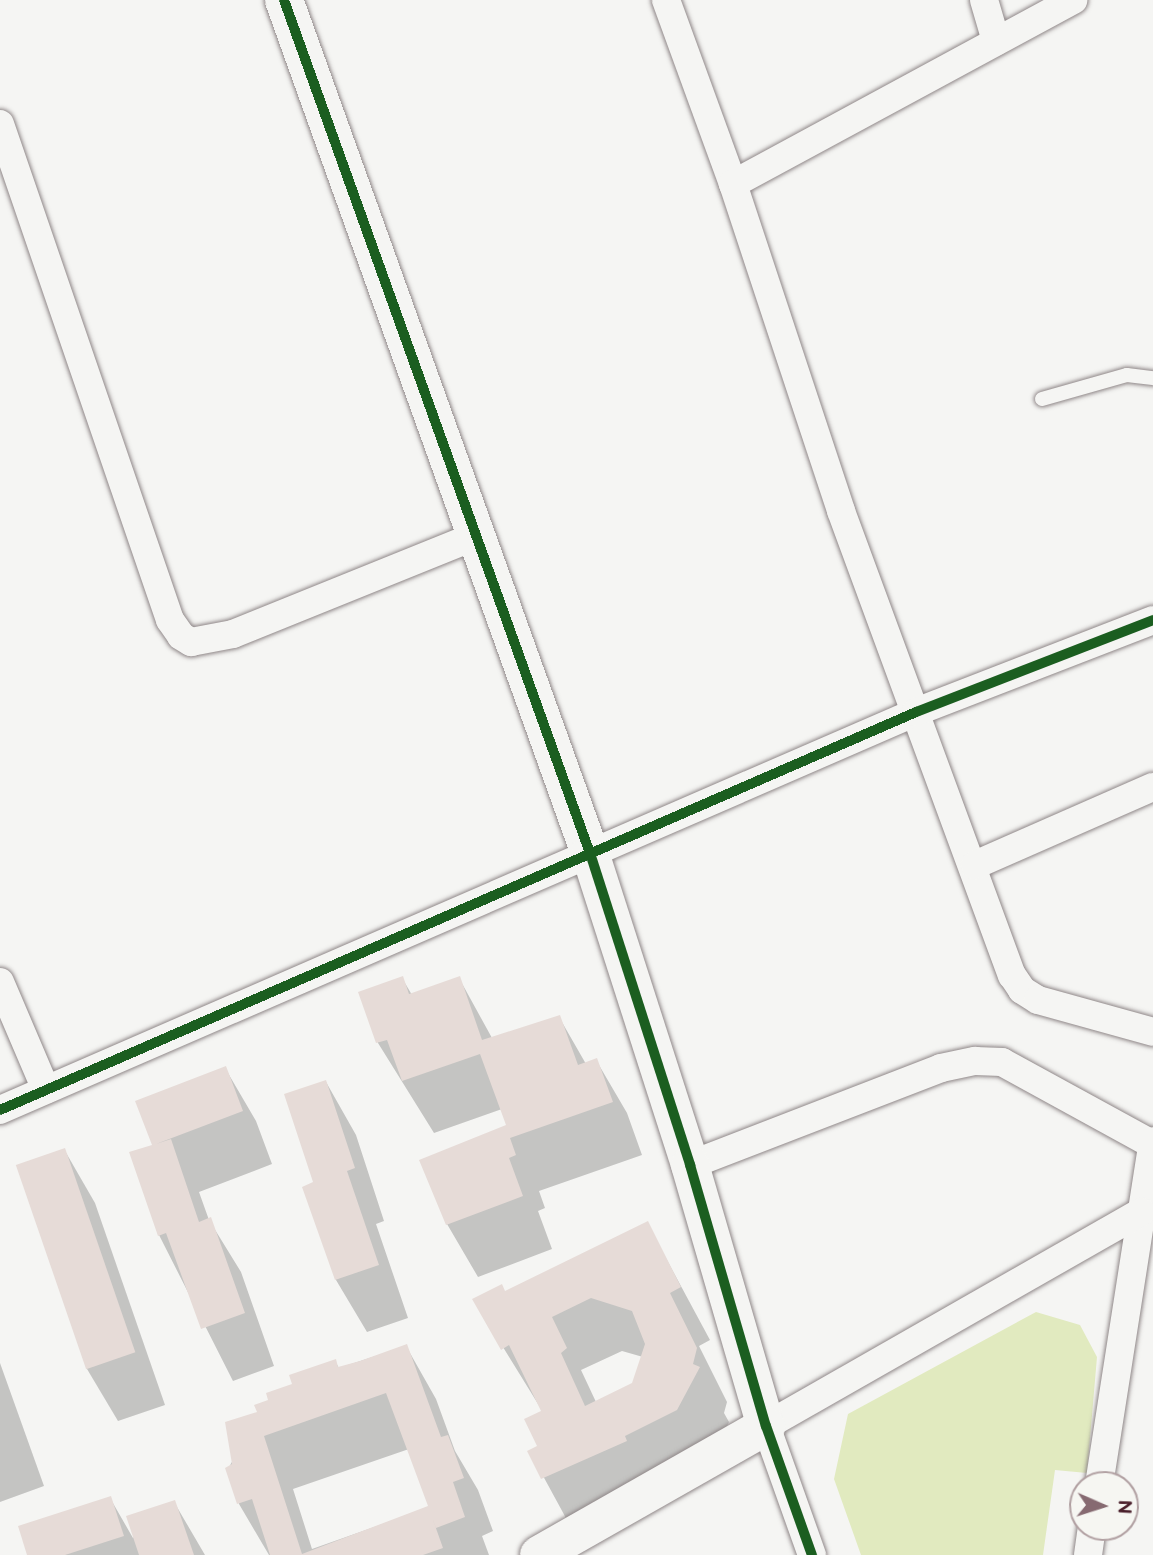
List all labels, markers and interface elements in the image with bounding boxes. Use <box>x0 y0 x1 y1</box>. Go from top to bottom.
north arrow <box>1069 1471 1139 1541</box>
text: N <box>1112 1499 1135 1515</box>

